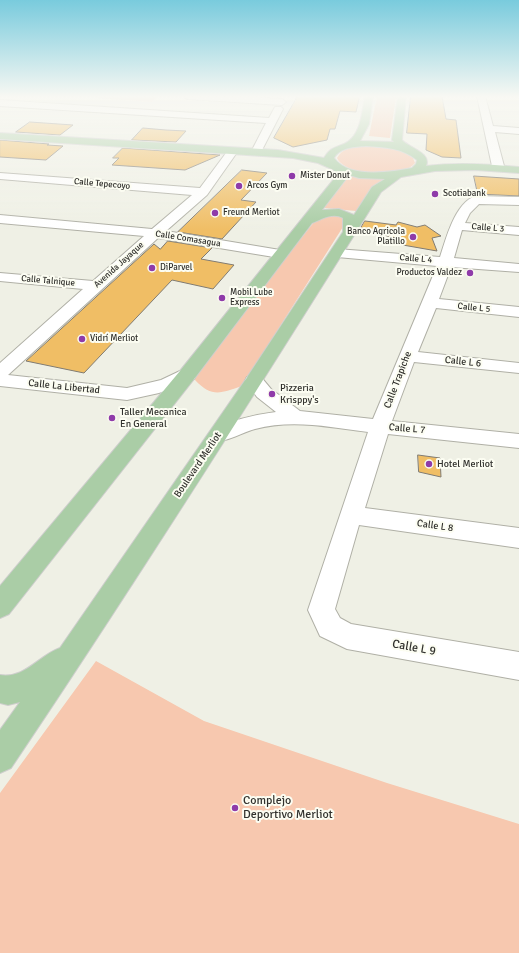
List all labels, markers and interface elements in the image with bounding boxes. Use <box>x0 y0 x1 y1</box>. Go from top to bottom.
marker: Mister Donut <box>287 171 297 181</box>
place label: Mister Donut <box>300 171 350 181</box>
street label: Calle Tepecoyo <box>73 176 131 192</box>
marker: Arcos Gym <box>234 181 244 191</box>
place label: Arcos Gym <box>247 181 288 191</box>
marker: Scotiabank <box>430 189 440 199</box>
place label: Scotiabank <box>443 189 486 199</box>
marker: Freund Merliot <box>210 208 220 218</box>
place label: Freund Merliot <box>223 208 280 218</box>
street label: Calle L 3 <box>471 221 505 235</box>
place label: Banco Agricola Platillo <box>347 227 405 248</box>
street label: Calle Comasagua <box>155 229 221 249</box>
marker: Banco Agricola Platillo <box>408 232 418 242</box>
street label: Avenida Jayaque <box>92 240 146 290</box>
street label: Calle L 4 <box>399 252 433 266</box>
marker: DiParvel <box>147 263 157 273</box>
place label: DiParvel <box>160 263 192 273</box>
place label: Productos Valdez <box>396 268 462 278</box>
marker: Productos Valdez <box>465 268 475 278</box>
street label: Calle Talnique <box>21 273 75 289</box>
place label: Mobil Lube Express <box>230 288 272 309</box>
marker: Mobil Lube Express <box>217 293 227 303</box>
street label: Calle L 5 <box>457 301 491 315</box>
marker: Vidrí Merliot <box>77 334 87 344</box>
place label: Vidrí Merliot <box>90 334 138 344</box>
street label: Calle Trapiche <box>382 350 414 410</box>
street label: Calle L 6 <box>444 354 482 370</box>
street label: Calle La Libertad <box>28 377 100 397</box>
place label: Pizzeria Krisppy's <box>280 382 319 406</box>
marker: Pizzeria Krisppy's <box>267 389 277 399</box>
place label: Taller Mecanica En General <box>120 406 187 430</box>
marker: Taller Mecanica En General <box>107 413 117 423</box>
street label: Calle L 7 <box>388 421 426 437</box>
street label: Boulevard Merliot <box>172 430 224 500</box>
place label: Hotel Merliot <box>437 458 493 470</box>
marker: Hotel Merliot <box>424 459 434 469</box>
street label: Calle L 8 <box>416 518 454 534</box>
street label: Calle L 9 <box>391 637 437 659</box>
place label: Complejo Deportivo Merliot <box>243 794 333 822</box>
marker: Complejo Deportivo Merliot <box>230 803 240 813</box>

